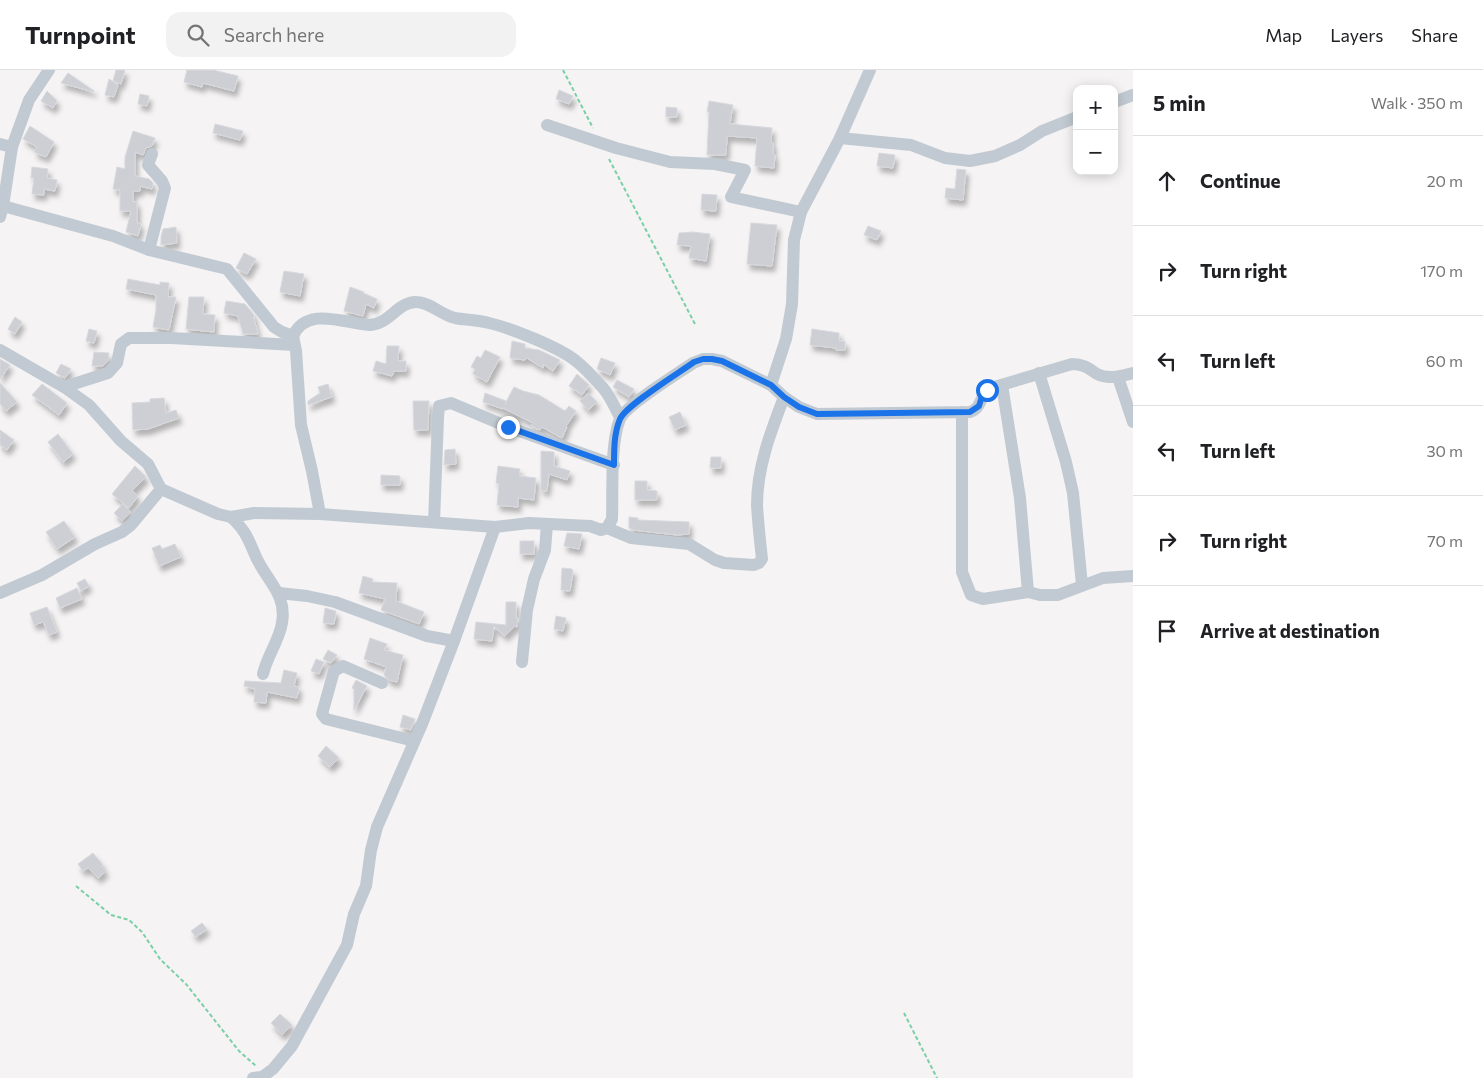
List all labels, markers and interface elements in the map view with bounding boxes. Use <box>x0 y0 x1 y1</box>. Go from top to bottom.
search box <box>166 12 516 57</box>
text: Turnpoint <box>25 20 136 49</box>
icon: search <box>184 21 212 49</box>
text: Search here <box>224 23 324 46</box>
text: Map <box>1265 24 1302 46</box>
text: Layers <box>1330 24 1383 46</box>
text: Share <box>1411 24 1458 46</box>
map controls <box>1073 85 1118 175</box>
button: + <box>1073 85 1118 130</box>
text: 5 min <box>1153 90 1206 115</box>
text: Walk · 350 m <box>1371 93 1463 112</box>
button: − <box>1073 130 1118 175</box>
icon: ahead <box>1153 167 1181 195</box>
text: Continue <box>1200 169 1280 192</box>
text: 20 m <box>1427 171 1463 190</box>
icon: right <box>1153 257 1181 285</box>
text: Turn right <box>1200 259 1287 282</box>
text: 170 m <box>1420 261 1463 280</box>
icon: left <box>1153 347 1181 375</box>
text: Turn left <box>1200 349 1275 372</box>
text: 60 m <box>1426 351 1463 370</box>
route start <box>976 379 999 402</box>
route end <box>497 416 520 439</box>
icon: left <box>1153 437 1181 465</box>
text: Turn left <box>1200 439 1275 462</box>
text: 30 m <box>1426 441 1463 460</box>
icon: right <box>1153 527 1181 555</box>
text: Turn right <box>1200 529 1287 552</box>
text: 70 m <box>1427 531 1463 550</box>
icon: arrive <box>1153 617 1181 645</box>
text: Arrive at destination <box>1200 619 1380 642</box>

